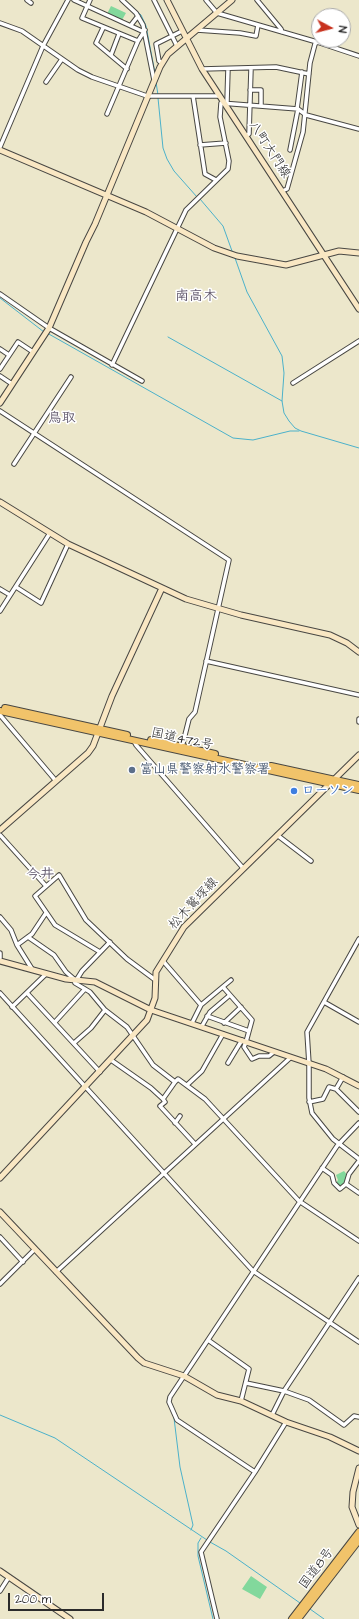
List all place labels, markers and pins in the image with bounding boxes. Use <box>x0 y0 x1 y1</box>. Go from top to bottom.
place label: 富山県警察射水警察署 <box>140 762 270 778</box>
marker: 富山県警察射水警察署 <box>127 765 137 775</box>
place label: ローソン <box>302 783 354 799</box>
marker: ローソン <box>289 786 299 796</box>

